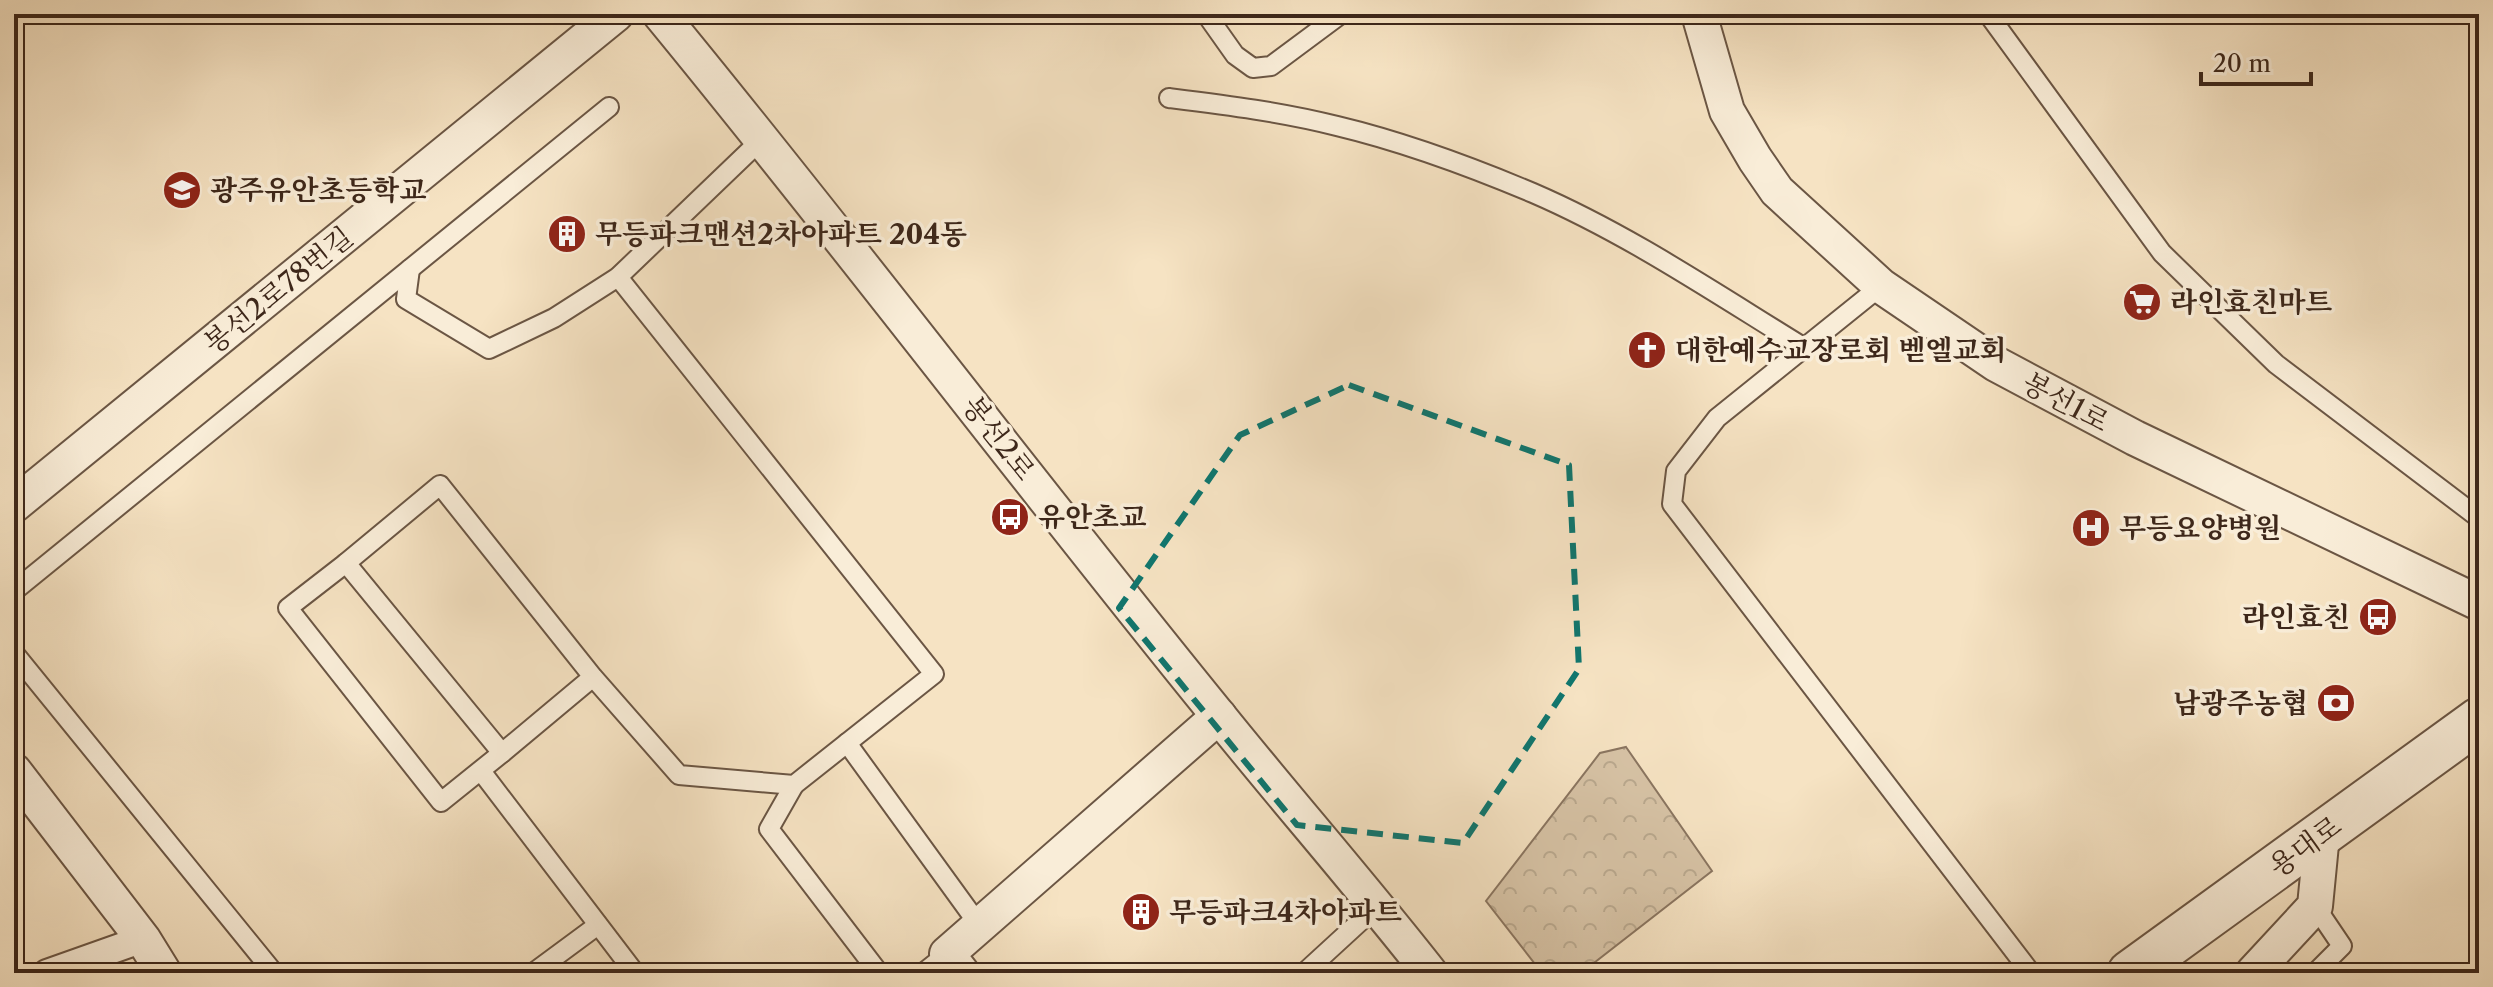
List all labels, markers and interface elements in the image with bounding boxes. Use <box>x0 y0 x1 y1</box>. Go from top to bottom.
scale bar <box>2201 36 2311 86</box>
text: 20 m <box>2213 49 2271 78</box>
school or university icon: 광주유안초등학교 <box>161 169 203 211</box>
place label: 광주유안초등학교 <box>210 173 426 207</box>
building icon: 무등파크맨션2차아파트 204동 <box>546 213 588 255</box>
place label: 무등파크맨션2차아파트 204동 <box>595 217 967 251</box>
street label: 봉선2로78번길 <box>197 220 359 360</box>
supermarket icon: 라인효친마트 <box>2121 281 2163 323</box>
place label: 라인효친마트 <box>2170 285 2332 319</box>
church icon: 대한예수교장로회 벧엘교회 <box>1626 329 1668 371</box>
place label: 대한예수교장로회 벧엘교회 <box>1675 333 2007 367</box>
street label: 봉선1로 <box>2017 365 2115 439</box>
street label: 봉선2로 <box>956 389 1042 487</box>
bus stop icon: 유안초교 <box>989 496 1031 538</box>
place label: 유안초교 <box>1038 500 1146 534</box>
hospital icon: 무등요양병원 <box>2070 507 2112 549</box>
place label: 무등요양병원 <box>2119 511 2281 545</box>
bus stop icon: 라인효친 <box>2357 596 2399 638</box>
place label: 라인효친 <box>2242 600 2350 634</box>
bank icon: 남광주농협 <box>2315 682 2357 724</box>
place label: 남광주농협 <box>2173 686 2308 720</box>
street label: 용대로 <box>2262 808 2348 884</box>
building icon: 무등파크4차아파트 <box>1120 891 1162 933</box>
place label: 무등파크4차아파트 <box>1169 895 1402 929</box>

